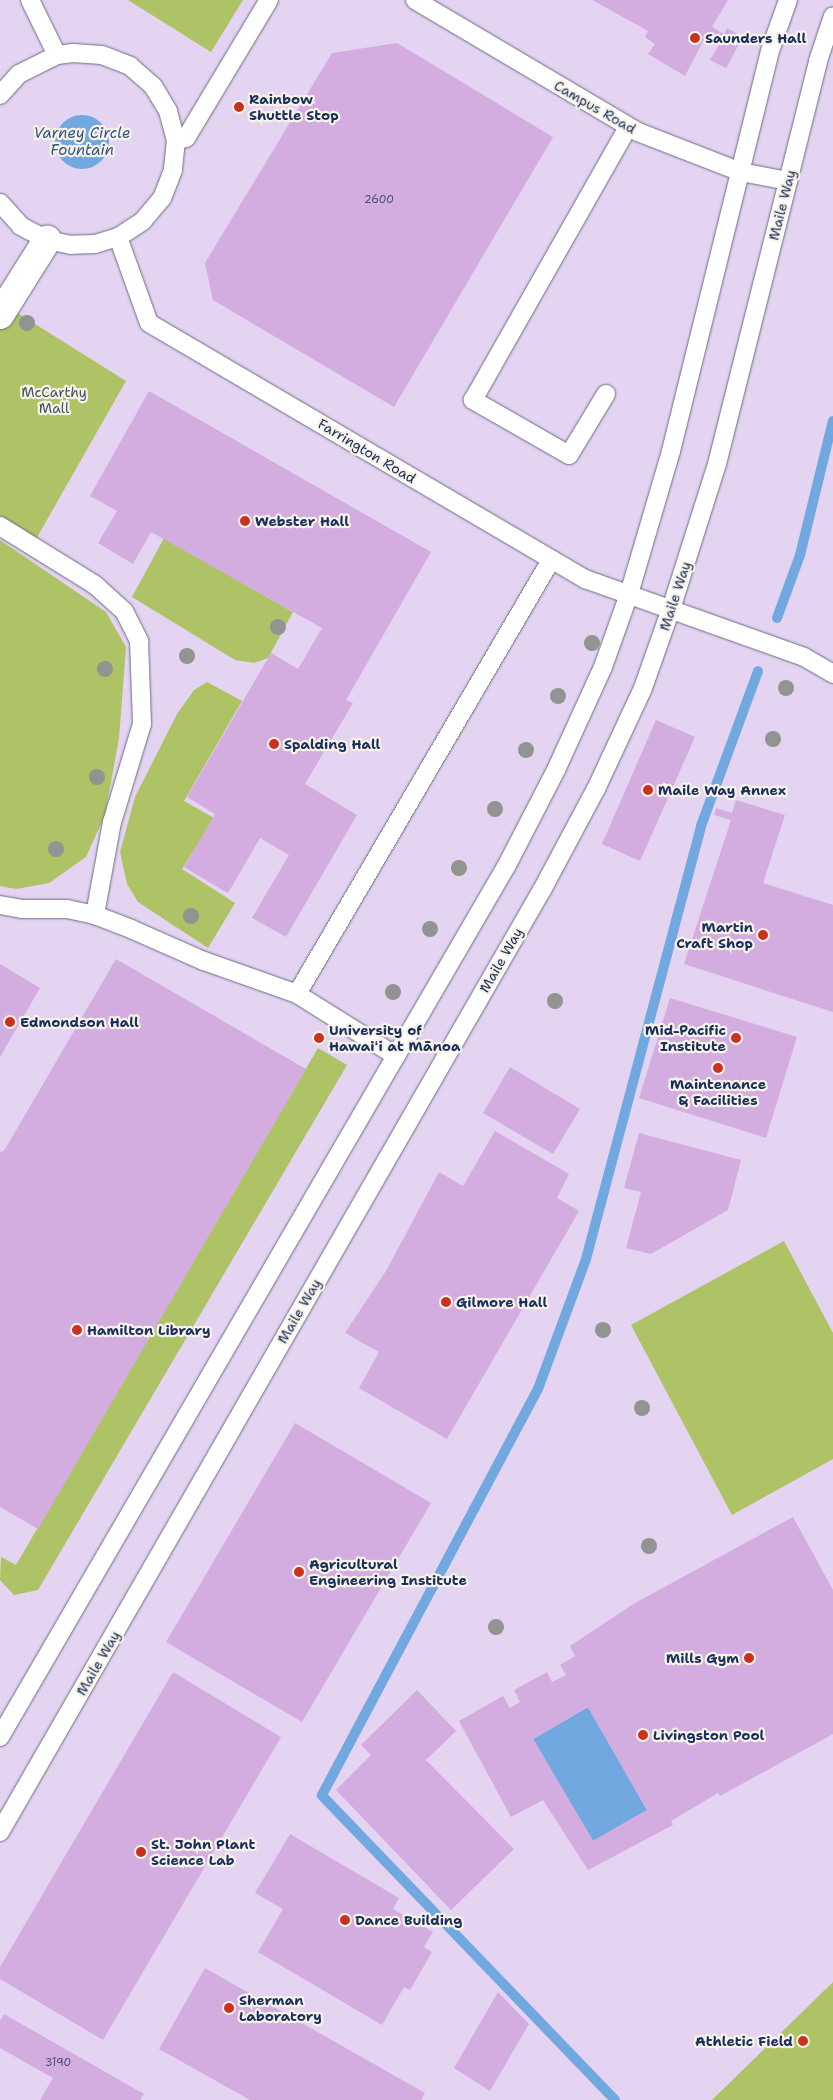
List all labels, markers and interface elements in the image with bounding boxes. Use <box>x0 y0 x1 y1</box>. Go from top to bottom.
place label: Saunders Hall <box>705 30 806 46</box>
marker: Saunders Hall <box>689 32 701 44</box>
street label: Campus Road <box>551 77 639 137</box>
place label: Rainbow Shuttle Stop <box>249 91 339 124</box>
marker: Rainbow Shuttle Stop <box>233 101 245 113</box>
water label: Varney Circle Fountain <box>34 124 130 159</box>
street label: Maile Way <box>765 168 799 242</box>
house number: 2600 <box>364 193 394 207</box>
park label: McCarthy Mall <box>21 384 87 417</box>
street label: Farrington Road <box>315 415 419 487</box>
place label: Webster Hall <box>255 513 349 529</box>
marker: Webster Hall <box>239 515 251 527</box>
street label: Maile Way <box>656 559 694 633</box>
place label: Spalding Hall <box>284 736 380 752</box>
marker: Spalding Hall <box>268 738 280 750</box>
place label: Maile Way Annex <box>658 782 786 798</box>
marker: Maile Way Annex <box>642 784 654 796</box>
place label: Martin Craft Shop <box>676 919 753 952</box>
street label: Maile Way <box>476 925 526 995</box>
marker: Martin Craft Shop <box>757 929 769 941</box>
place label: Edmondson Hall <box>20 1014 139 1030</box>
marker: Edmondson Hall <box>4 1016 16 1028</box>
place label: University of Hawaiʻi at Mānoa <box>329 1022 460 1054</box>
place label: Mid-Pacific Institute <box>645 1022 726 1054</box>
marker: University of Hawaiʻi at Mānoa <box>313 1032 325 1044</box>
marker: Mid-Pacific Institute <box>730 1032 742 1044</box>
marker: Maintenance & Facilities <box>712 1062 724 1074</box>
place label: Maintenance & Facilities <box>670 1076 766 1108</box>
street label: Maile Way <box>274 1276 324 1346</box>
place label: Gilmore Hall <box>456 1294 547 1310</box>
marker: Gilmore Hall <box>440 1296 452 1308</box>
place label: Hamilton Library <box>87 1322 211 1338</box>
marker: Hamilton Library <box>71 1324 83 1336</box>
place label: Agricultural Engineering Institute <box>309 1556 467 1588</box>
marker: Agricultural Engineering Institute <box>293 1566 305 1578</box>
street label: Maile Way <box>73 1628 123 1698</box>
place label: Mills Gym <box>666 1650 739 1666</box>
marker: Mills Gym <box>743 1652 755 1664</box>
place label: Livingston Pool <box>653 1727 764 1743</box>
marker: Livingston Pool <box>637 1729 649 1741</box>
place label: St. John Plant Science Lab <box>151 1836 255 1868</box>
marker: St. John Plant Science Lab <box>135 1846 147 1858</box>
place label: Dance Building <box>355 1912 462 1928</box>
marker: Dance Building <box>339 1914 351 1926</box>
place label: Sherman Laboratory <box>239 1992 322 2024</box>
marker: Sherman Laboratory <box>223 2002 235 2014</box>
place label: Athletic Field <box>695 2033 793 2049</box>
marker: Athletic Field <box>797 2035 809 2047</box>
house number: 3190 <box>45 2056 71 2070</box>

